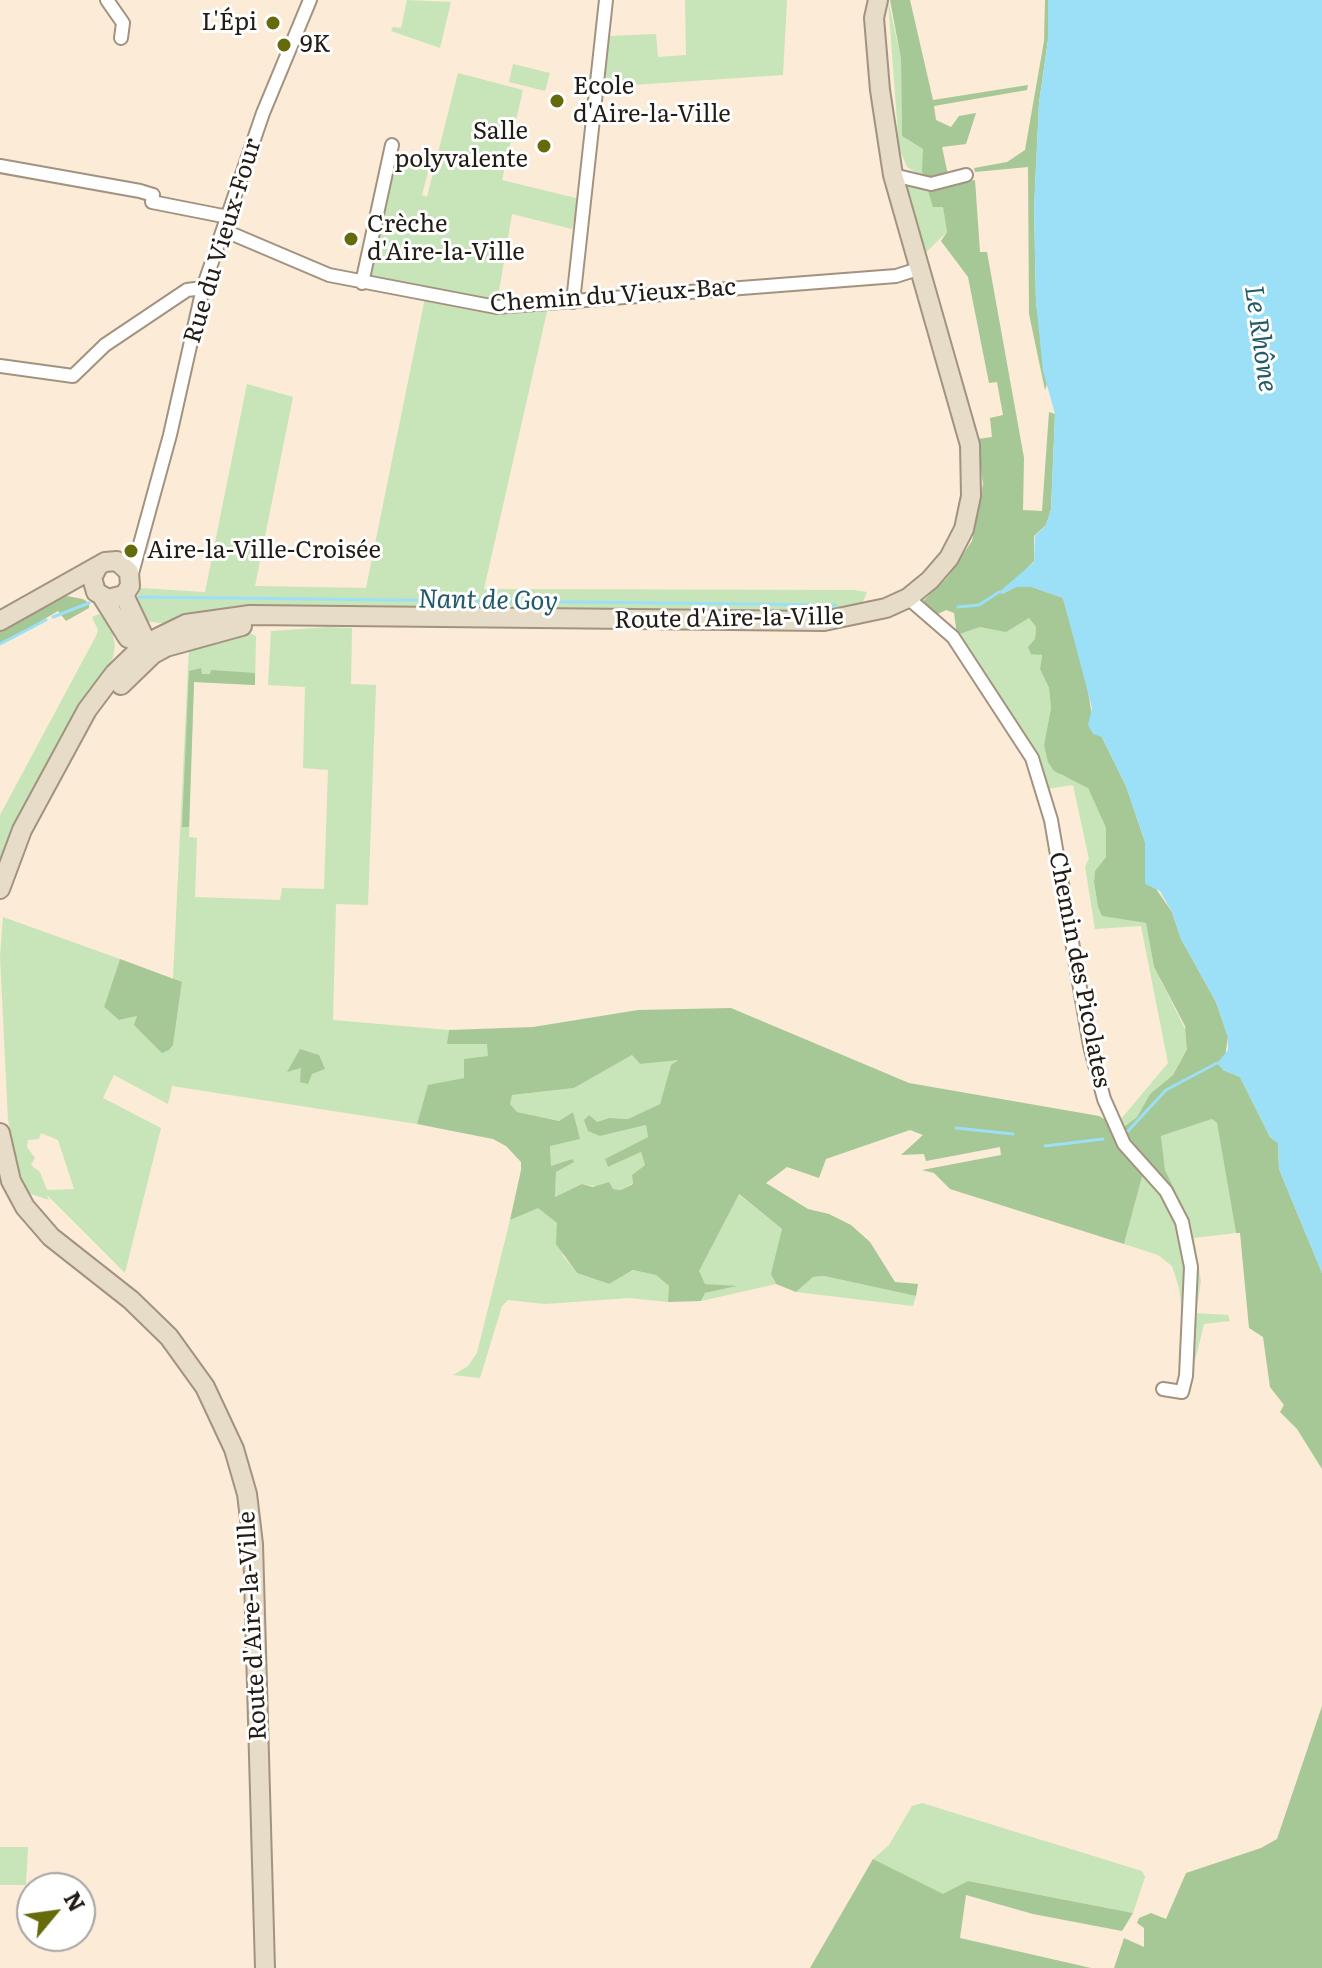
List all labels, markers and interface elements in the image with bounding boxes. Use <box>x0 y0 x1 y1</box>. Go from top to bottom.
place label: L'Épi <box>202 9 257 37</box>
marker: L'Épi <box>264 14 282 32</box>
place label: 9K <box>300 31 331 59</box>
marker: 9K <box>275 36 293 54</box>
place label: Ecole d'Aire-la-Ville <box>573 73 731 129</box>
marker: Ecole d'Aire-la-Ville <box>548 92 566 110</box>
place label: Salle polyvalente <box>394 118 528 174</box>
street label: Rue du Vieux-Four <box>178 135 268 347</box>
marker: Salle polyvalente <box>535 137 553 155</box>
place label: Crèche d'Aire-la-Ville <box>367 211 525 267</box>
marker: Crèche d'Aire-la-Ville <box>342 230 360 248</box>
street label: Chemin du Vieux-Bac <box>489 273 737 319</box>
water label: Le Rhône <box>1237 284 1283 394</box>
place label: Aire-la-Ville-Croisée <box>147 537 381 565</box>
marker: Aire-la-Ville-Croisée <box>122 542 140 560</box>
water label: Nant de Goy <box>418 584 558 618</box>
street label: Route d'Aire-la-Ville <box>614 603 844 635</box>
street label: Chemin des Picolates <box>1042 850 1116 1090</box>
street label: Route d'Aire-la-Ville <box>233 1511 273 1741</box>
north arrow <box>16 1872 96 1952</box>
text: N <box>57 1885 95 1917</box>

